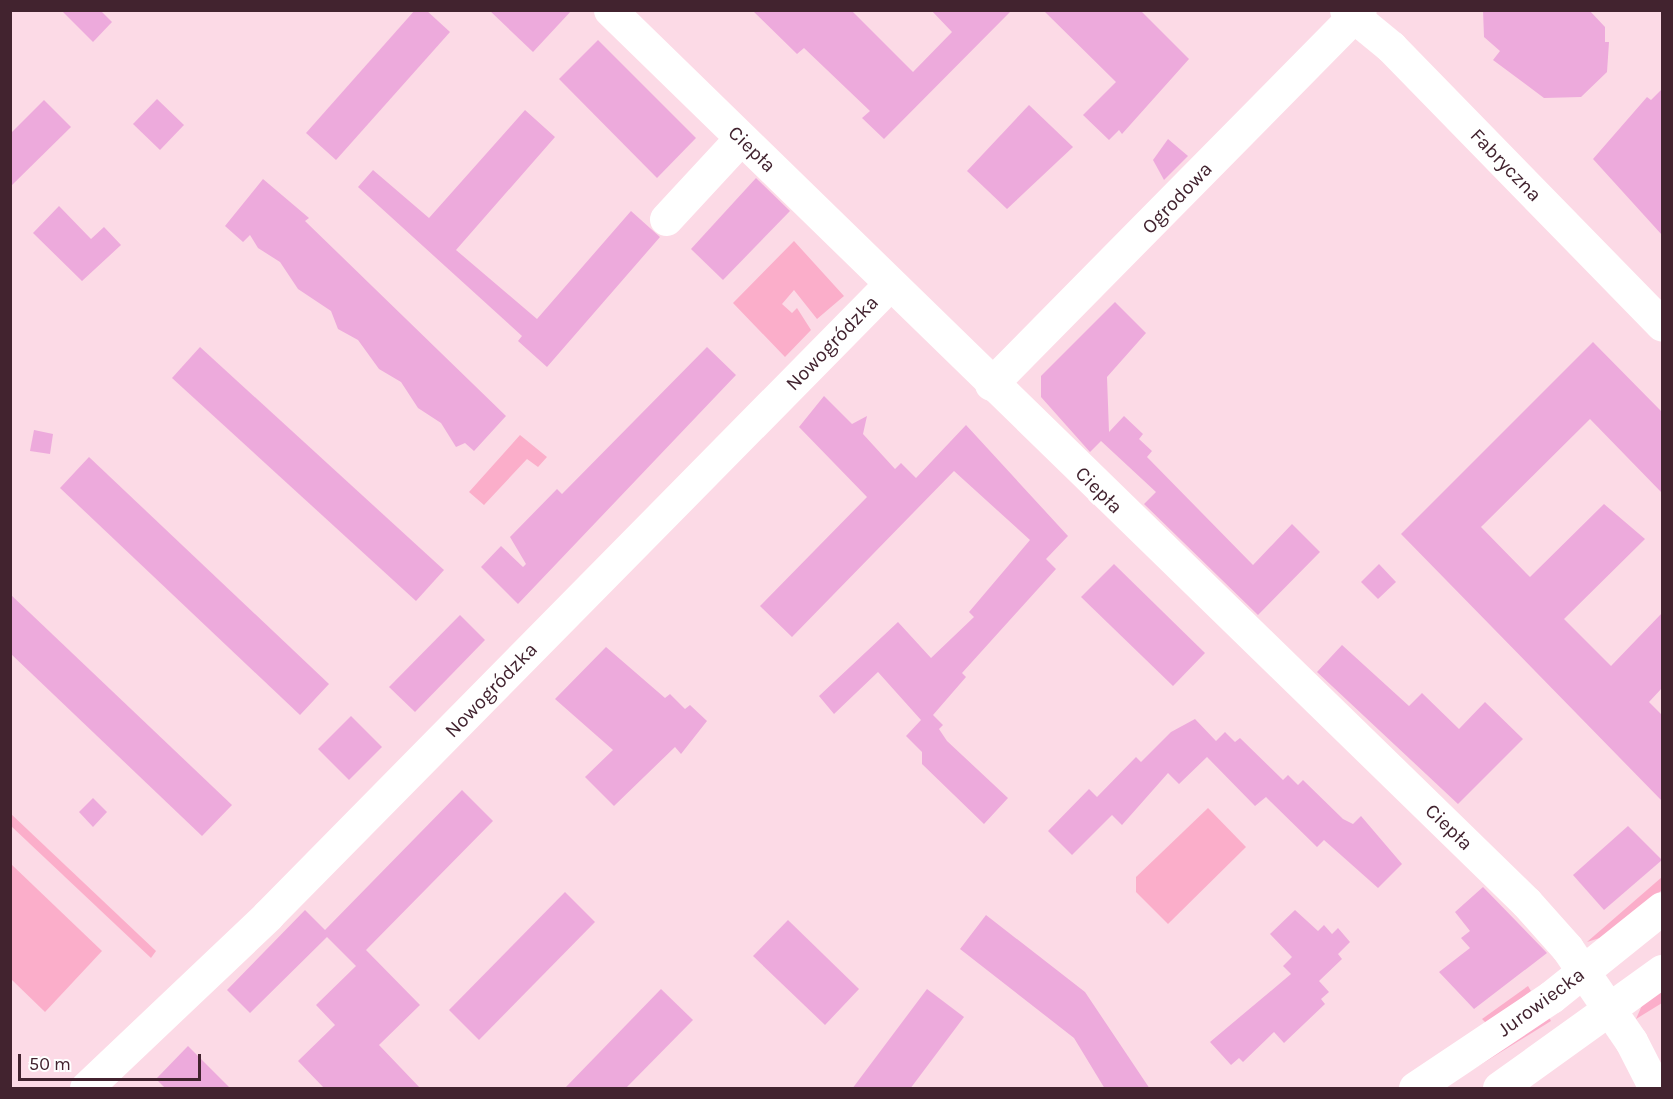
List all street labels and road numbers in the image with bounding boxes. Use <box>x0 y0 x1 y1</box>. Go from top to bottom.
street label: Ciepła <box>723 121 781 177</box>
street label: Fabryczna <box>1465 123 1547 207</box>
street label: Ogrodowa <box>1137 157 1217 239</box>
street label: Nowogródzka <box>781 290 883 396</box>
street label: Ciepła <box>1070 461 1128 519</box>
street label: Nowogródzka <box>440 637 542 743</box>
street label: Ciepła <box>1420 799 1478 855</box>
street label: Jurowiecka <box>1493 962 1589 1042</box>

